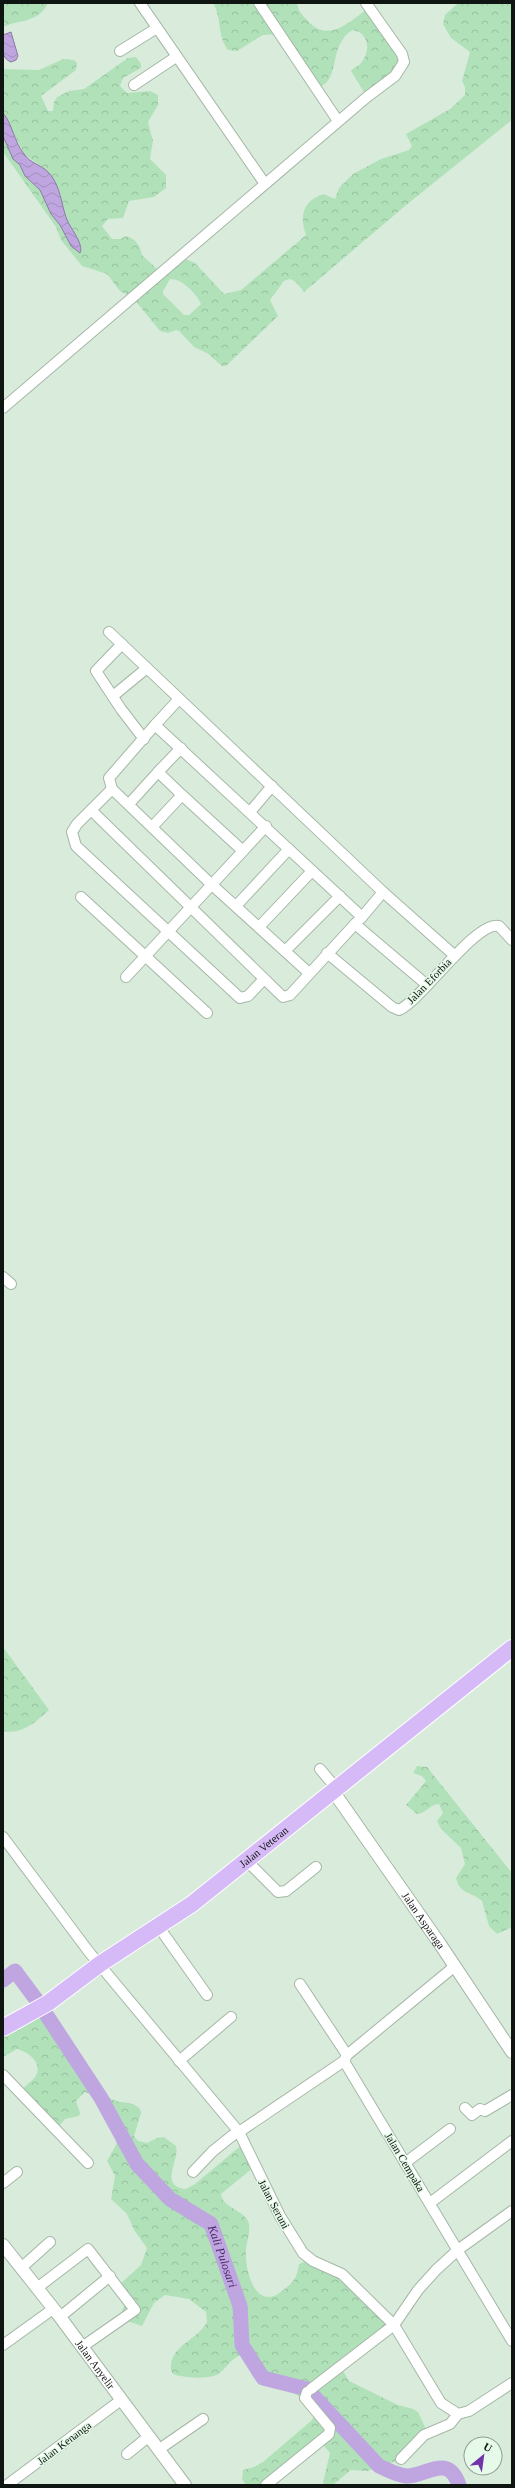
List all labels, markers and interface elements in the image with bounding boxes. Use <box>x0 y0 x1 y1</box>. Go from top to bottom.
street label: Jalan Eforbia <box>404 956 454 1006</box>
street label: Jalan Veteran <box>237 1823 291 1870</box>
street label: Jalan Asparaga <box>400 1890 448 1951</box>
street label: Jalan Cempaka <box>383 2130 427 2194</box>
street label: Jalan Seruni <box>256 2177 292 2231</box>
water label: Kali Pulosari <box>205 2222 240 2289</box>
street label: Jalan Anyelir <box>73 2337 118 2392</box>
street label: Jalan Kenanga <box>35 2419 93 2467</box>
north arrow <box>463 2436 503 2476</box>
text: U <box>481 2440 494 2454</box>

